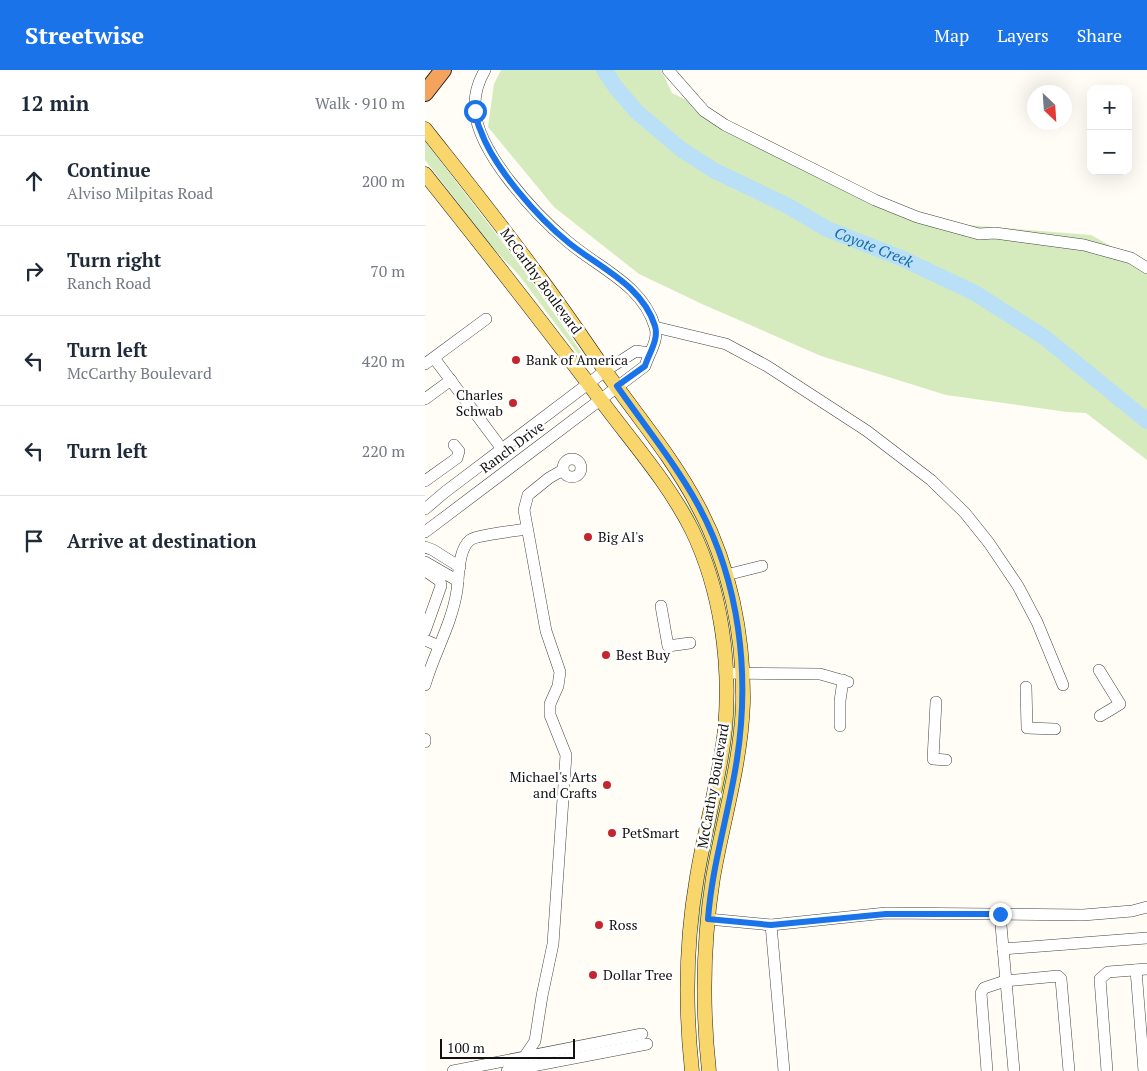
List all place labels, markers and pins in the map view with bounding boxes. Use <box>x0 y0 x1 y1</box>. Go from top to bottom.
place label: Bank of America <box>526 350 628 369</box>
marker: Bank of America <box>510 354 522 366</box>
place label: Charles Schwab <box>456 385 503 420</box>
marker: Charles Schwab <box>507 397 519 409</box>
place label: Big Al's <box>598 527 644 546</box>
marker: Big Al's <box>582 531 594 543</box>
place label: Best Buy <box>616 645 671 664</box>
marker: Best Buy <box>600 649 612 661</box>
place label: Michael's Arts and Crafts <box>509 767 597 802</box>
marker: Michael's Arts and Crafts <box>601 779 613 791</box>
place label: PetSmart <box>622 823 680 842</box>
marker: PetSmart <box>606 827 618 839</box>
place label: Ross <box>609 915 638 934</box>
marker: Ross <box>593 919 605 931</box>
place label: Dollar Tree <box>603 965 673 984</box>
marker: Dollar Tree <box>587 969 599 981</box>

